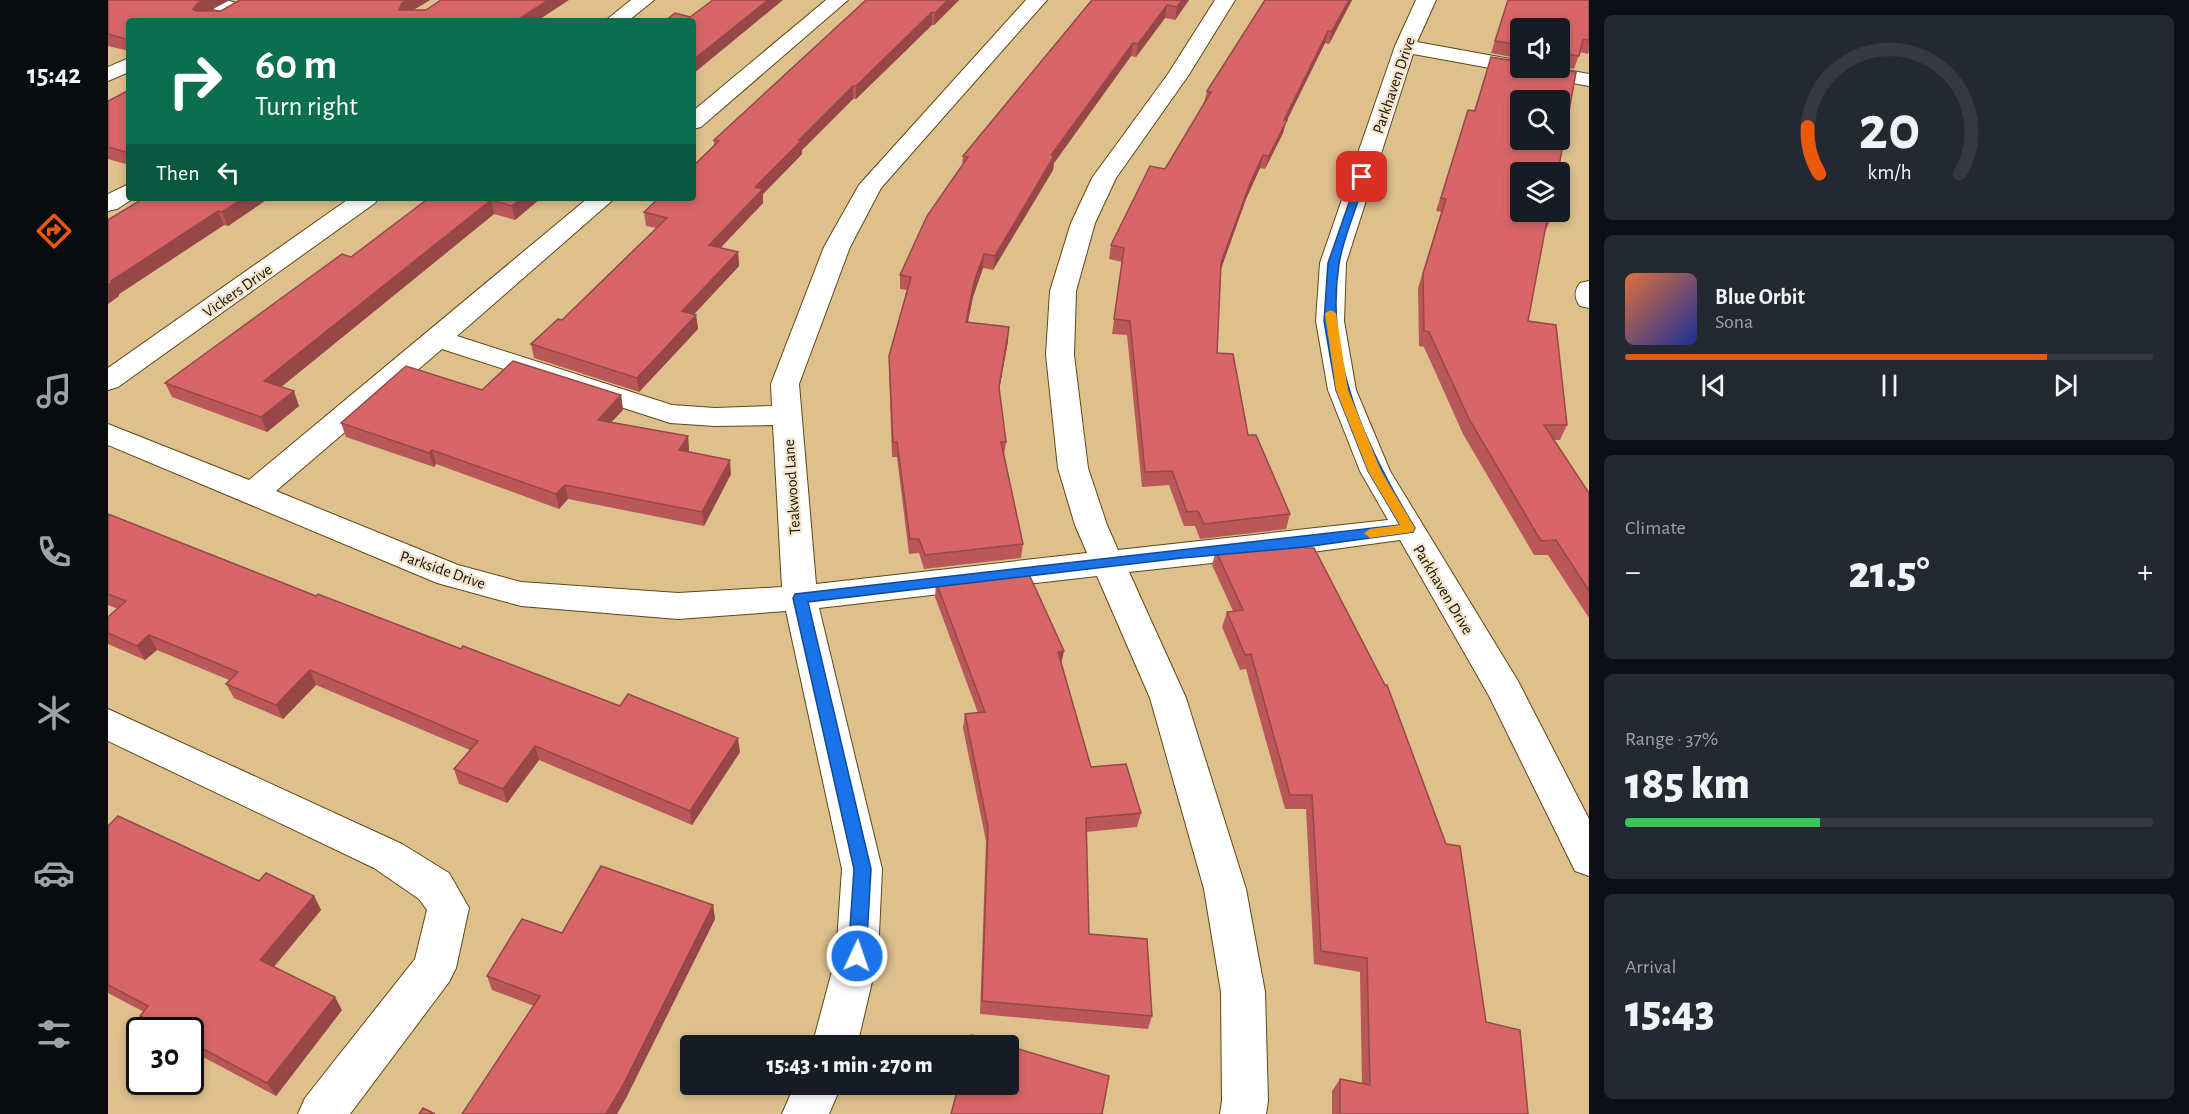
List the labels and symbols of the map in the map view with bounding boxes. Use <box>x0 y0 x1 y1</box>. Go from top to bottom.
street label: Parkhaven Drive <box>1370 35 1418 136</box>
pin <box>1336 151 1387 202</box>
street label: Vickers Drive <box>200 261 275 320</box>
street label: Teakwood Lane <box>781 439 803 535</box>
street label: Parkhaven Drive <box>1410 542 1476 637</box>
street label: Parkside Drive <box>398 548 487 592</box>
position arrow <box>825 924 889 988</box>
speed limit sign: 30 <box>126 1017 204 1095</box>

